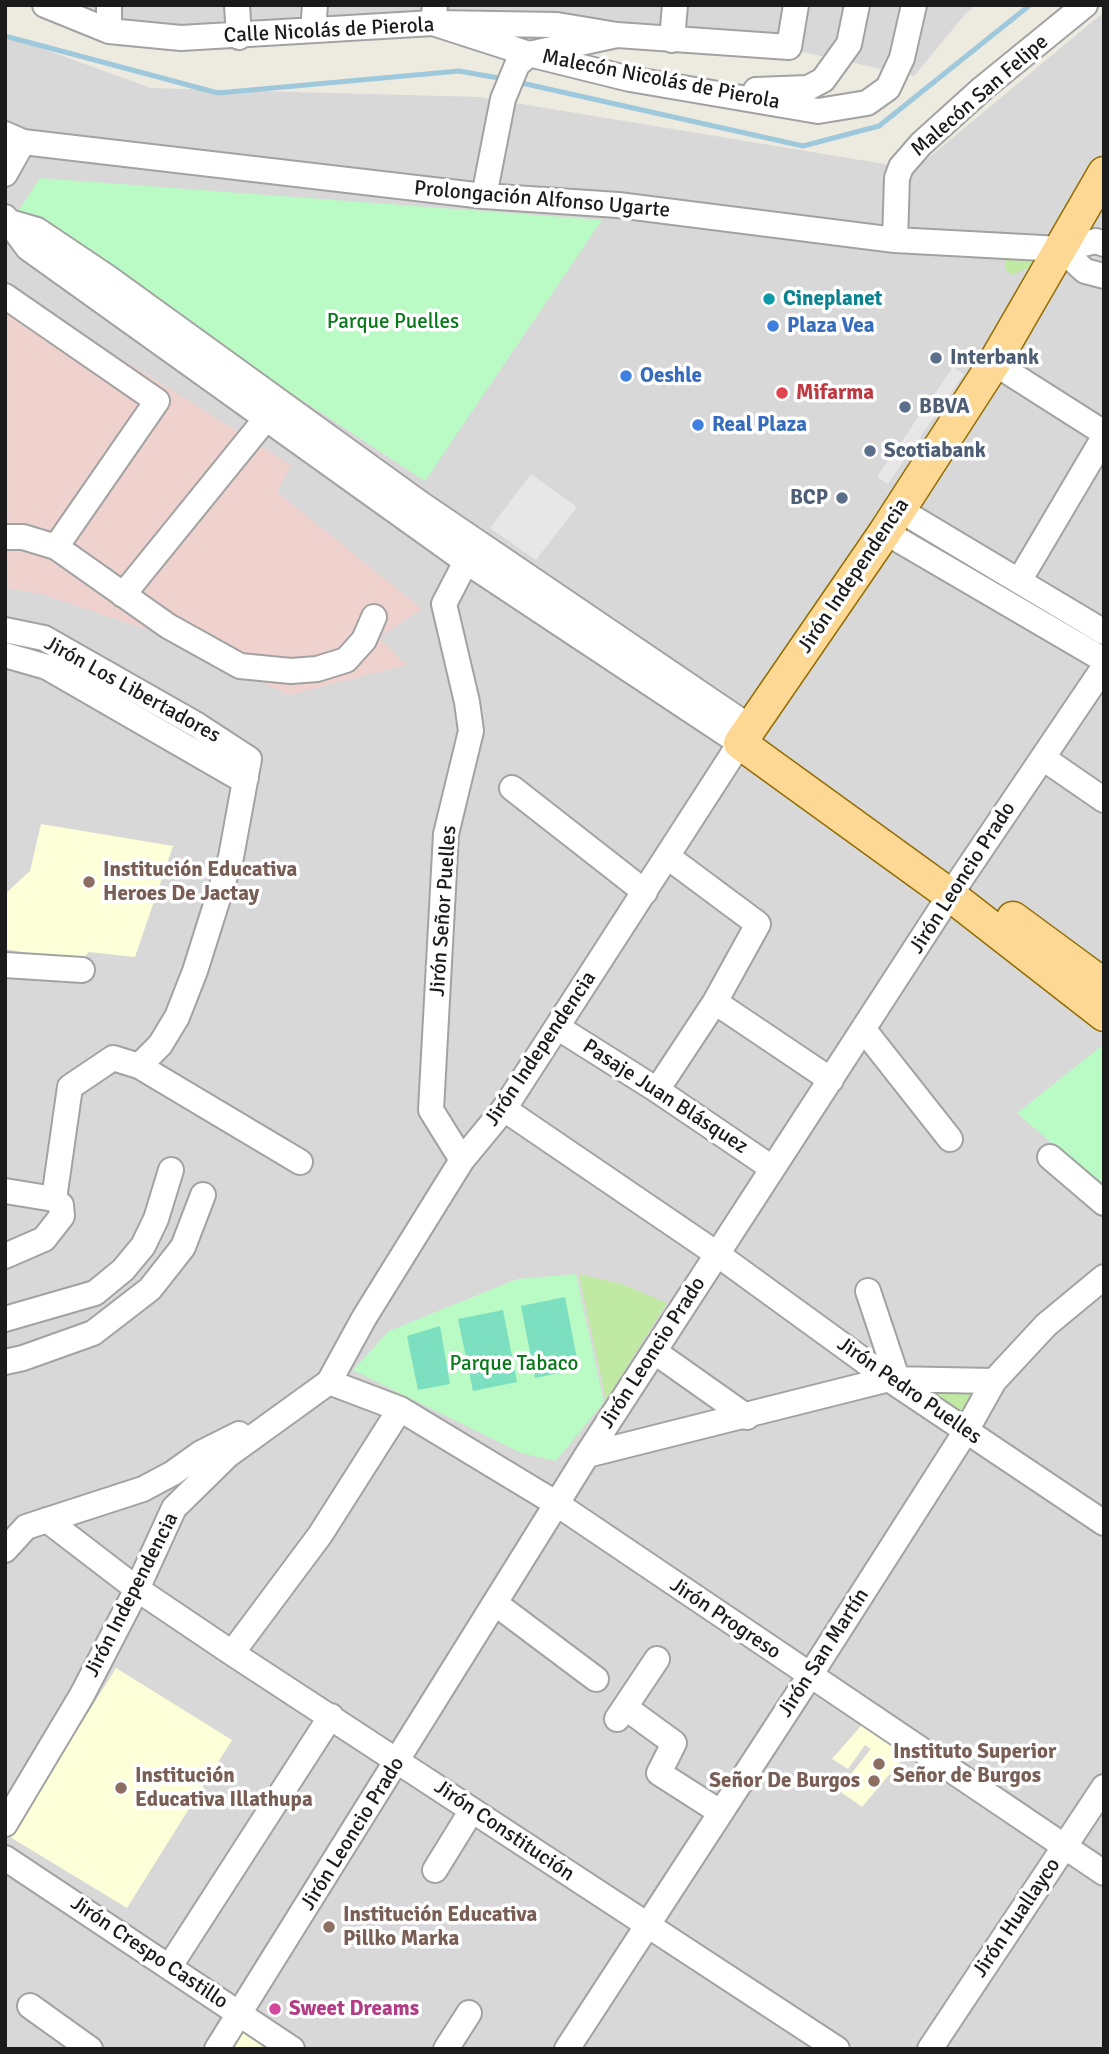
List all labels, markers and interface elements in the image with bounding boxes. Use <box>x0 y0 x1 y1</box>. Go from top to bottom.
street label: Calle Nicolás de Pierola <box>223 13 435 49</box>
street label: Malecón San Felipe <box>906 30 1054 162</box>
street label: Malecón Nicolás de Pierola <box>540 45 782 115</box>
street label: Prolongación Alfonso Ugarte <box>413 176 671 224</box>
place label: Cineplanet <box>783 286 882 312</box>
marker: Cineplanet <box>761 291 777 307</box>
park label: Parque Puelles <box>327 309 459 335</box>
place label: Plaza Vea <box>787 313 875 339</box>
marker: Plaza Vea <box>765 318 781 334</box>
place label: Interbank <box>950 345 1039 371</box>
marker: Interbank <box>928 350 944 366</box>
place label: Oeshle <box>640 363 702 389</box>
marker: Oeshle <box>618 368 634 384</box>
place label: Mifarma <box>796 380 874 406</box>
marker: Mifarma <box>774 385 790 401</box>
place label: BBVA <box>919 394 970 420</box>
marker: BBVA <box>897 399 913 415</box>
place label: Real Plaza <box>712 412 807 438</box>
marker: Real Plaza <box>690 417 706 433</box>
place label: Scotiabank <box>884 438 986 464</box>
marker: Scotiabank <box>862 443 878 459</box>
place label: BCP <box>790 485 828 511</box>
marker: BCP <box>834 490 850 506</box>
street label: Jirón Independencia <box>793 494 915 658</box>
street label: Jirón Los Libertadores <box>39 631 225 749</box>
street label: Jirón Leoncio Prado <box>905 797 1021 959</box>
street label: Jirón Señor Puelles <box>425 825 463 997</box>
place label: Institución Educativa Heroes De Jactay <box>103 857 297 907</box>
marker: Institución Educativa Heroes De Jactay <box>81 874 97 890</box>
street label: Jirón Independencia <box>480 967 602 1131</box>
street label: Pasaje Juan Blásquez <box>578 1034 752 1160</box>
street label: Jirón Leoncio Prado <box>595 1272 711 1434</box>
street label: Jirón Pedro Puelles <box>832 1332 986 1450</box>
park label: Parque Tabaco <box>449 1351 579 1377</box>
street label: Jirón Independencia <box>80 1508 184 1682</box>
street label: Jirón Progreso <box>665 1573 785 1665</box>
street label: Jirón San Martín <box>773 1584 875 1722</box>
place label: Instituto Superior Señor de Burgos <box>893 1739 1056 1789</box>
street label: Jirón Leoncio Prado <box>296 1753 410 1915</box>
marker: Instituto Superior Señor de Burgos <box>871 1756 887 1772</box>
place label: Institución Educativa Illathupa <box>135 1763 313 1813</box>
place label: Señor De Burgos <box>709 1768 860 1794</box>
marker: Señor De Burgos <box>866 1773 882 1789</box>
street label: Jirón Constitución <box>429 1775 579 1887</box>
marker: Institución Educativa Illathupa <box>113 1780 129 1796</box>
street label: Jirón Huallayco <box>968 1854 1066 1982</box>
street label: Jirón Crespo Castillo <box>66 1891 232 2015</box>
place label: Institución Educativa Pillko Marka <box>343 1902 537 1952</box>
marker: Institución Educativa Pillko Marka <box>321 1919 337 1935</box>
place label: Sweet Dreams <box>289 1996 419 2022</box>
marker: Sweet Dreams <box>267 2001 283 2017</box>

